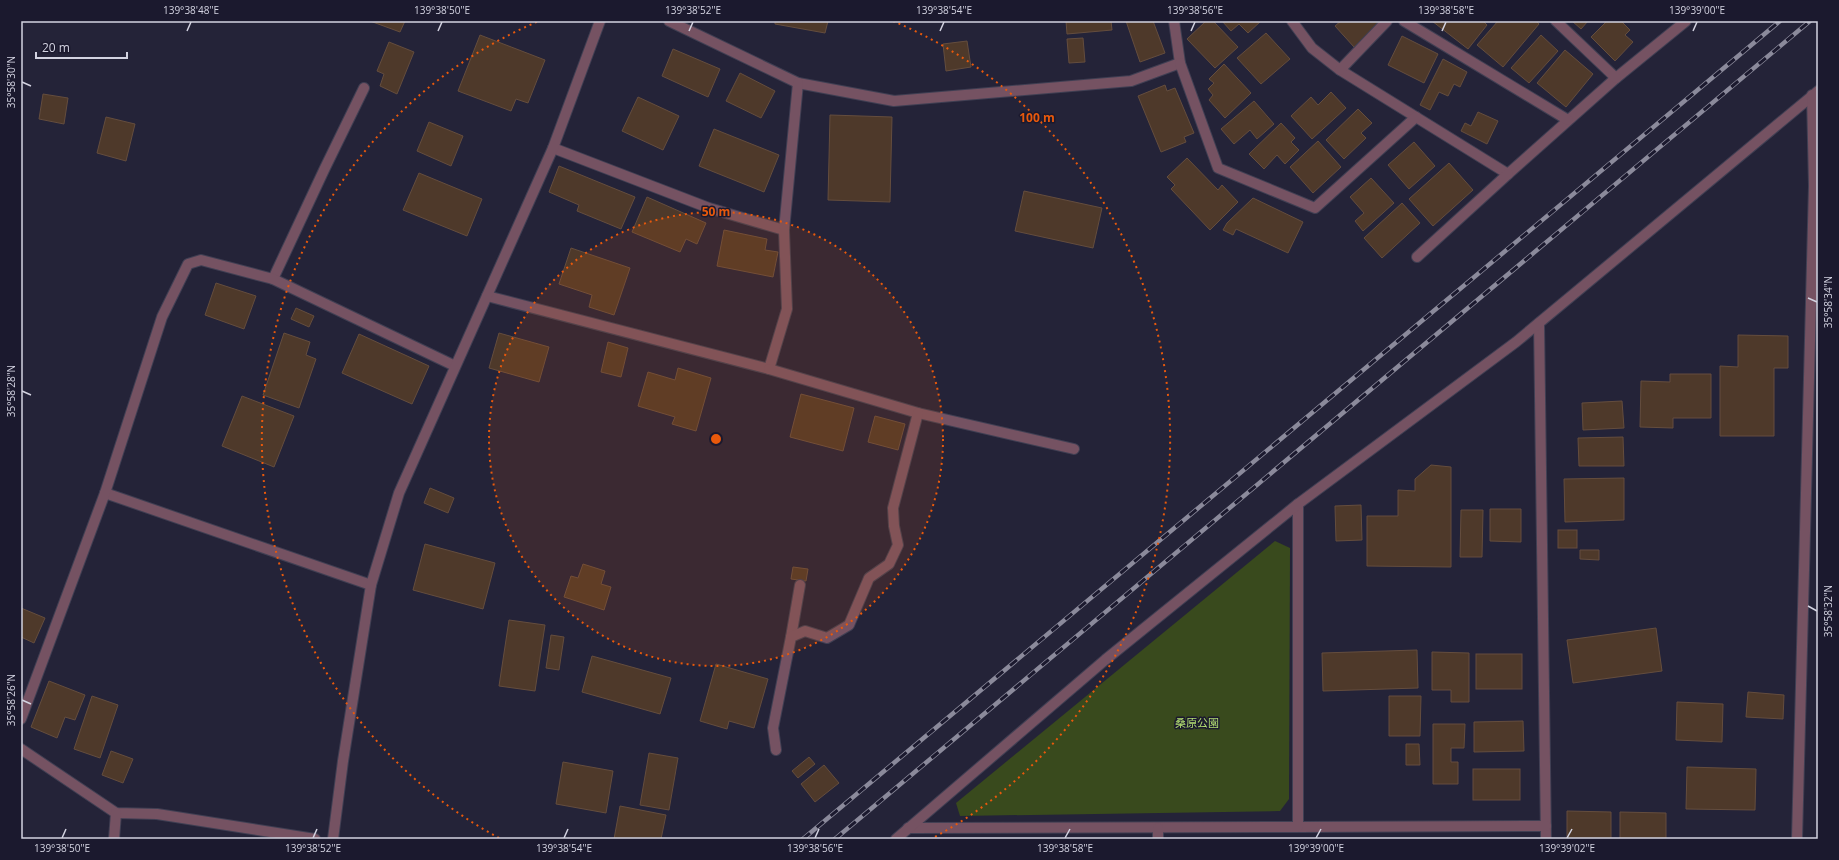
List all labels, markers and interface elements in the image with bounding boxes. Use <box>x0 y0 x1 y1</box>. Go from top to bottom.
text: 139°38'48"E <box>163 3 219 17</box>
text: 139°38'50"E <box>414 3 470 17</box>
text: 139°38'52"E <box>665 3 721 17</box>
text: 139°38'54"E <box>916 3 972 17</box>
text: 139°38'56"E <box>1167 3 1223 17</box>
text: 139°38'58"E <box>1418 3 1474 17</box>
text: 139°39'00"E <box>1669 3 1725 17</box>
scale bar <box>36 34 127 60</box>
text: 20 m <box>42 39 70 56</box>
text: 35°58'30"N <box>4 56 18 108</box>
text: 100 m <box>1019 109 1055 126</box>
text: 50 m <box>702 203 730 220</box>
text: 35°58'34"N <box>1821 276 1835 328</box>
text: 35°58'28"N <box>4 365 18 417</box>
centre of rings <box>709 432 723 446</box>
text: 35°58'32"N <box>1821 585 1835 637</box>
text: 35°58'26"N <box>4 674 18 726</box>
park label: 桑原公園 <box>1175 715 1219 730</box>
text: 139°38'50"E <box>34 841 90 855</box>
text: 139°38'52"E <box>285 841 341 855</box>
text: 139°38'54"E <box>536 841 592 855</box>
text: 139°38'56"E <box>787 841 843 855</box>
text: 139°38'58"E <box>1037 841 1093 855</box>
text: 139°39'00"E <box>1288 841 1344 855</box>
text: 139°39'02"E <box>1539 841 1595 855</box>

